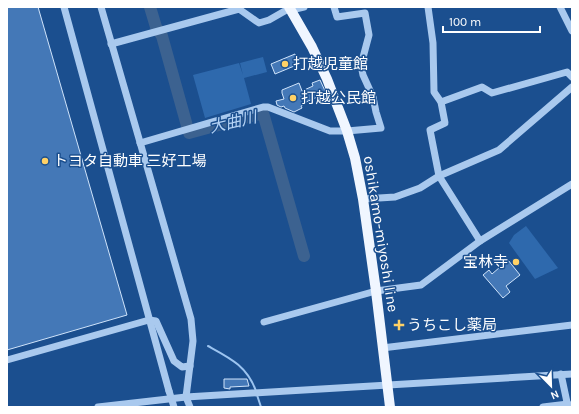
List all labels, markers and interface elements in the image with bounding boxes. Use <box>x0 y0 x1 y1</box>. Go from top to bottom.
scale bar <box>443 8 540 34</box>
text: 100 m <box>449 15 481 29</box>
place label: 打越児童館 <box>293 55 368 73</box>
marker: 打越児童館 <box>280 59 290 69</box>
place label: 打越公民館 <box>301 89 376 107</box>
marker: 打越公民館 <box>288 93 298 103</box>
water label: 大曲川 <box>207 107 260 137</box>
place label: トヨタ自動車 三好工場 <box>53 152 207 170</box>
street label: oshikamo-miyoshi line <box>360 155 402 313</box>
marker: トヨタ自動車 三好工場 <box>40 156 50 166</box>
place label: 宝林寺 <box>463 253 508 271</box>
marker: 宝林寺 <box>511 257 521 267</box>
place label: うちこし薬局 <box>407 316 497 334</box>
marker: うちこし薬局 <box>394 320 404 330</box>
north arrow <box>531 366 571 406</box>
text: N <box>549 387 561 402</box>

